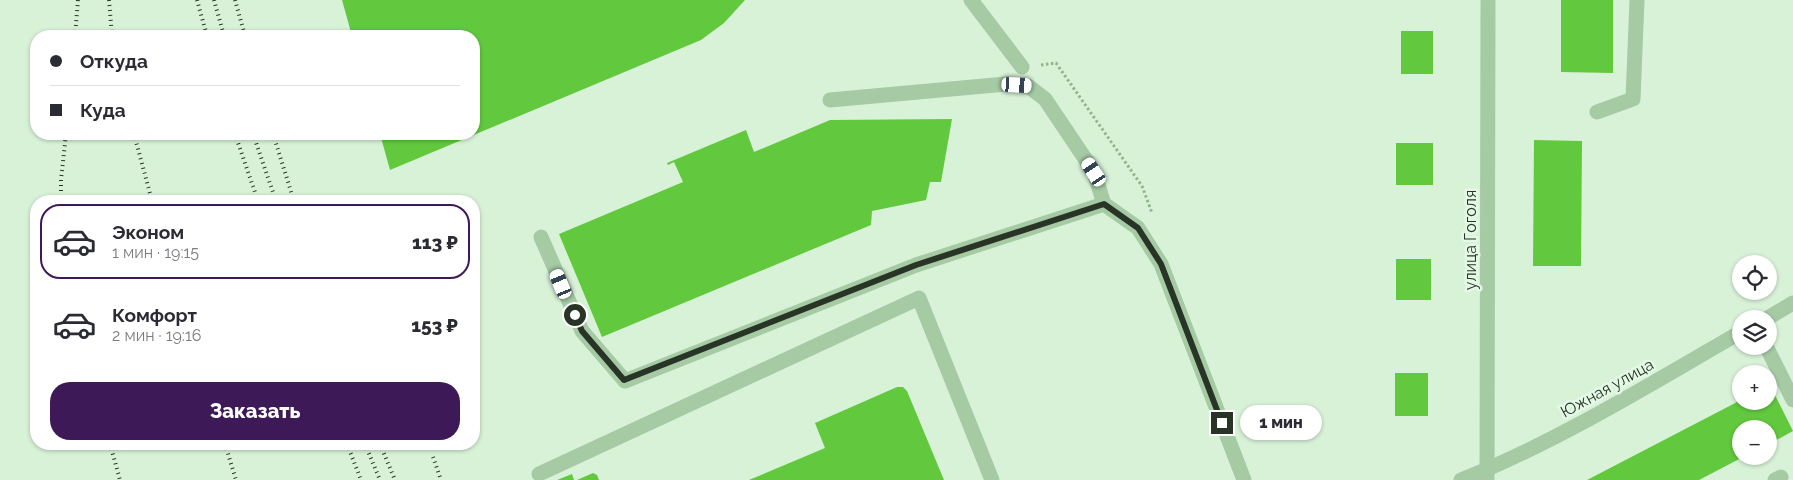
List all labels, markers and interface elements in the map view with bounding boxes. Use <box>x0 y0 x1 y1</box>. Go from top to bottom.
text: Откуда <box>80 50 148 72</box>
car <box>1001 77 1032 93</box>
text: Куда <box>80 99 126 121</box>
car <box>1079 155 1108 189</box>
street label: улица Гоголя <box>1461 190 1480 290</box>
icon: car <box>52 219 97 264</box>
text: Эконом <box>112 221 184 243</box>
text: 113 ₽ <box>412 231 458 253</box>
text: 1 мин · 19:15 <box>112 243 199 262</box>
map controls <box>1732 255 1777 465</box>
button: locate <box>1732 255 1777 300</box>
car <box>548 267 573 301</box>
icon: car <box>52 302 97 347</box>
text: Комфорт <box>112 304 197 326</box>
route start <box>564 304 586 326</box>
button: layers <box>1732 310 1777 355</box>
text: 153 ₽ <box>411 314 458 336</box>
text: 2 мин · 19:16 <box>112 326 201 345</box>
street label: Южная улица <box>1557 355 1657 421</box>
button: + <box>1732 365 1777 410</box>
button: Заказать <box>50 382 460 440</box>
callout: 1 мин <box>1240 406 1322 440</box>
route end <box>1211 412 1233 434</box>
text: 1 мин <box>1259 413 1303 432</box>
button: − <box>1732 420 1777 465</box>

